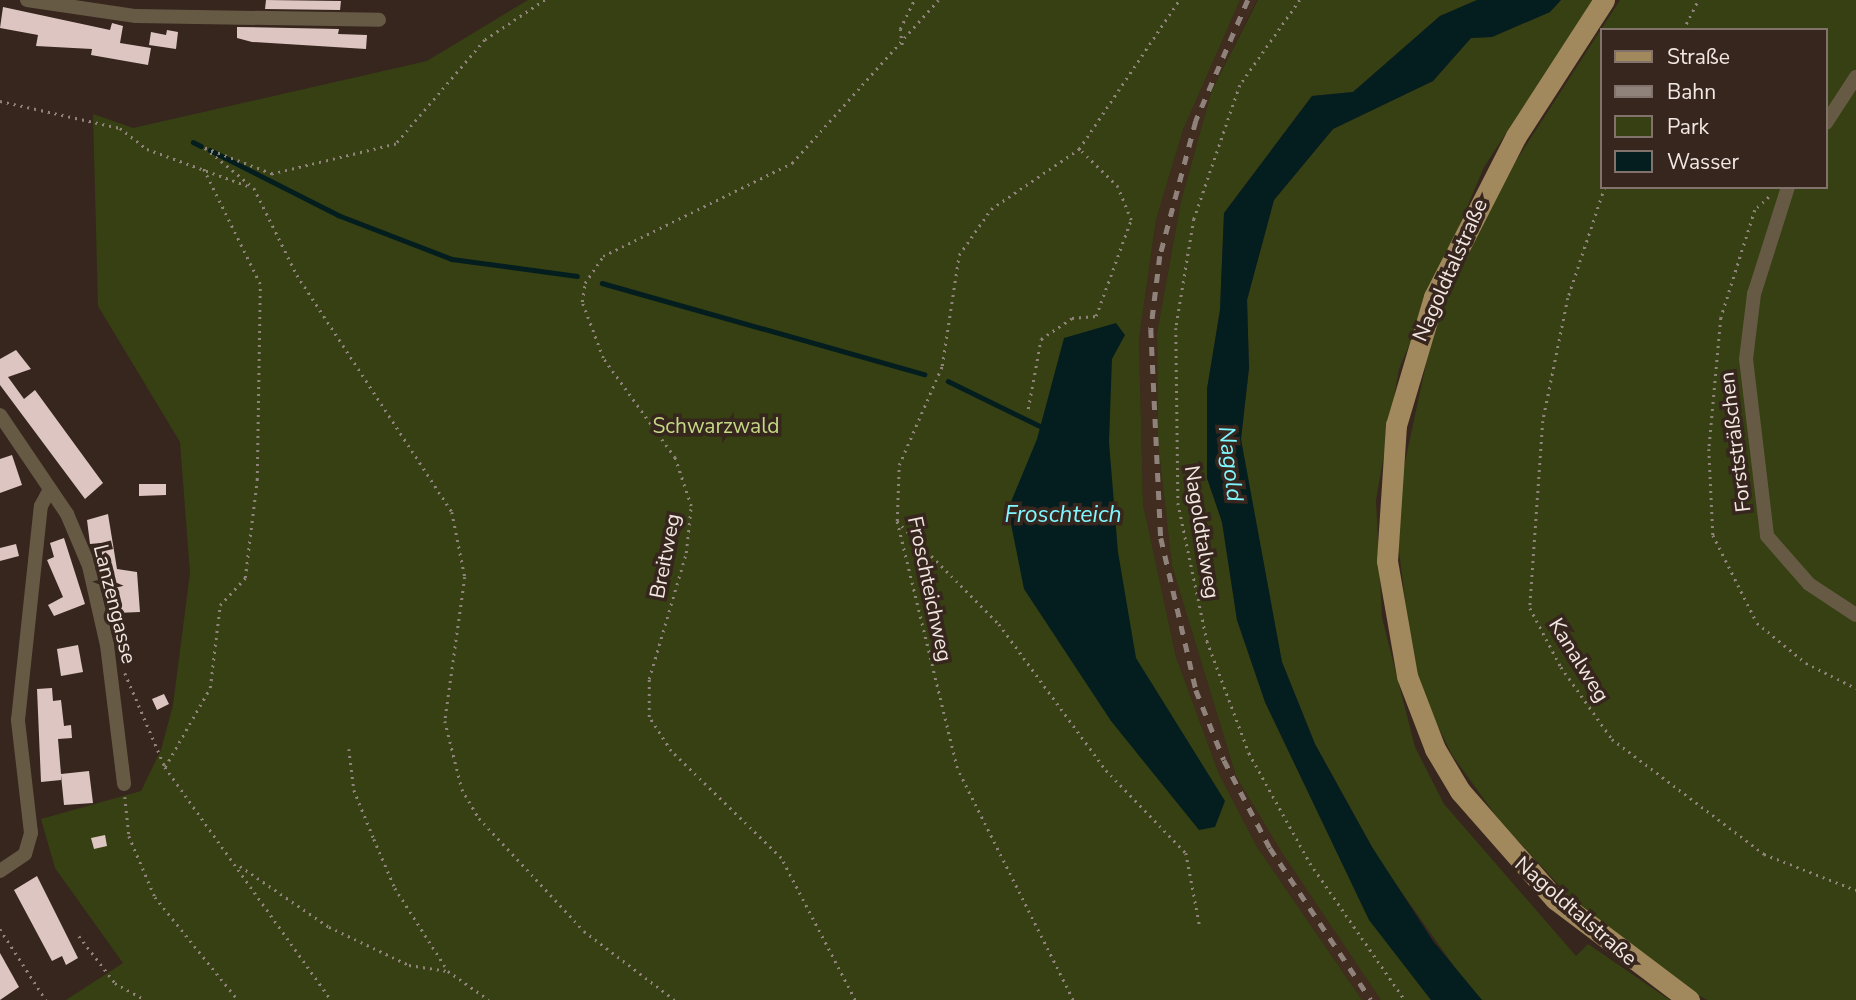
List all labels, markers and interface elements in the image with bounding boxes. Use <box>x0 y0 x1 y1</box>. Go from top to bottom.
legend <box>1601 28 1828 189</box>
text: Straße <box>1667 43 1730 71</box>
text: Bahn <box>1667 78 1716 106</box>
text: Park <box>1667 113 1709 141</box>
text: Wasser <box>1667 148 1739 176</box>
street label: Nagoldtalstraße <box>1407 195 1493 345</box>
street label: Forststräßchen <box>1714 370 1756 514</box>
park label: Schwarzwald <box>652 413 780 439</box>
water label: Nagold <box>1212 425 1248 503</box>
street label: Nagoldtalweg <box>1179 464 1225 600</box>
water label: Froschteich <box>1004 501 1122 529</box>
street label: Breitweg <box>644 511 686 601</box>
street label: Froschteichweg <box>902 514 958 664</box>
street label: Lanzengasse <box>88 542 142 666</box>
street label: Kanalweg <box>1543 613 1615 707</box>
street label: Nagoldtalstraße <box>1510 851 1642 971</box>

